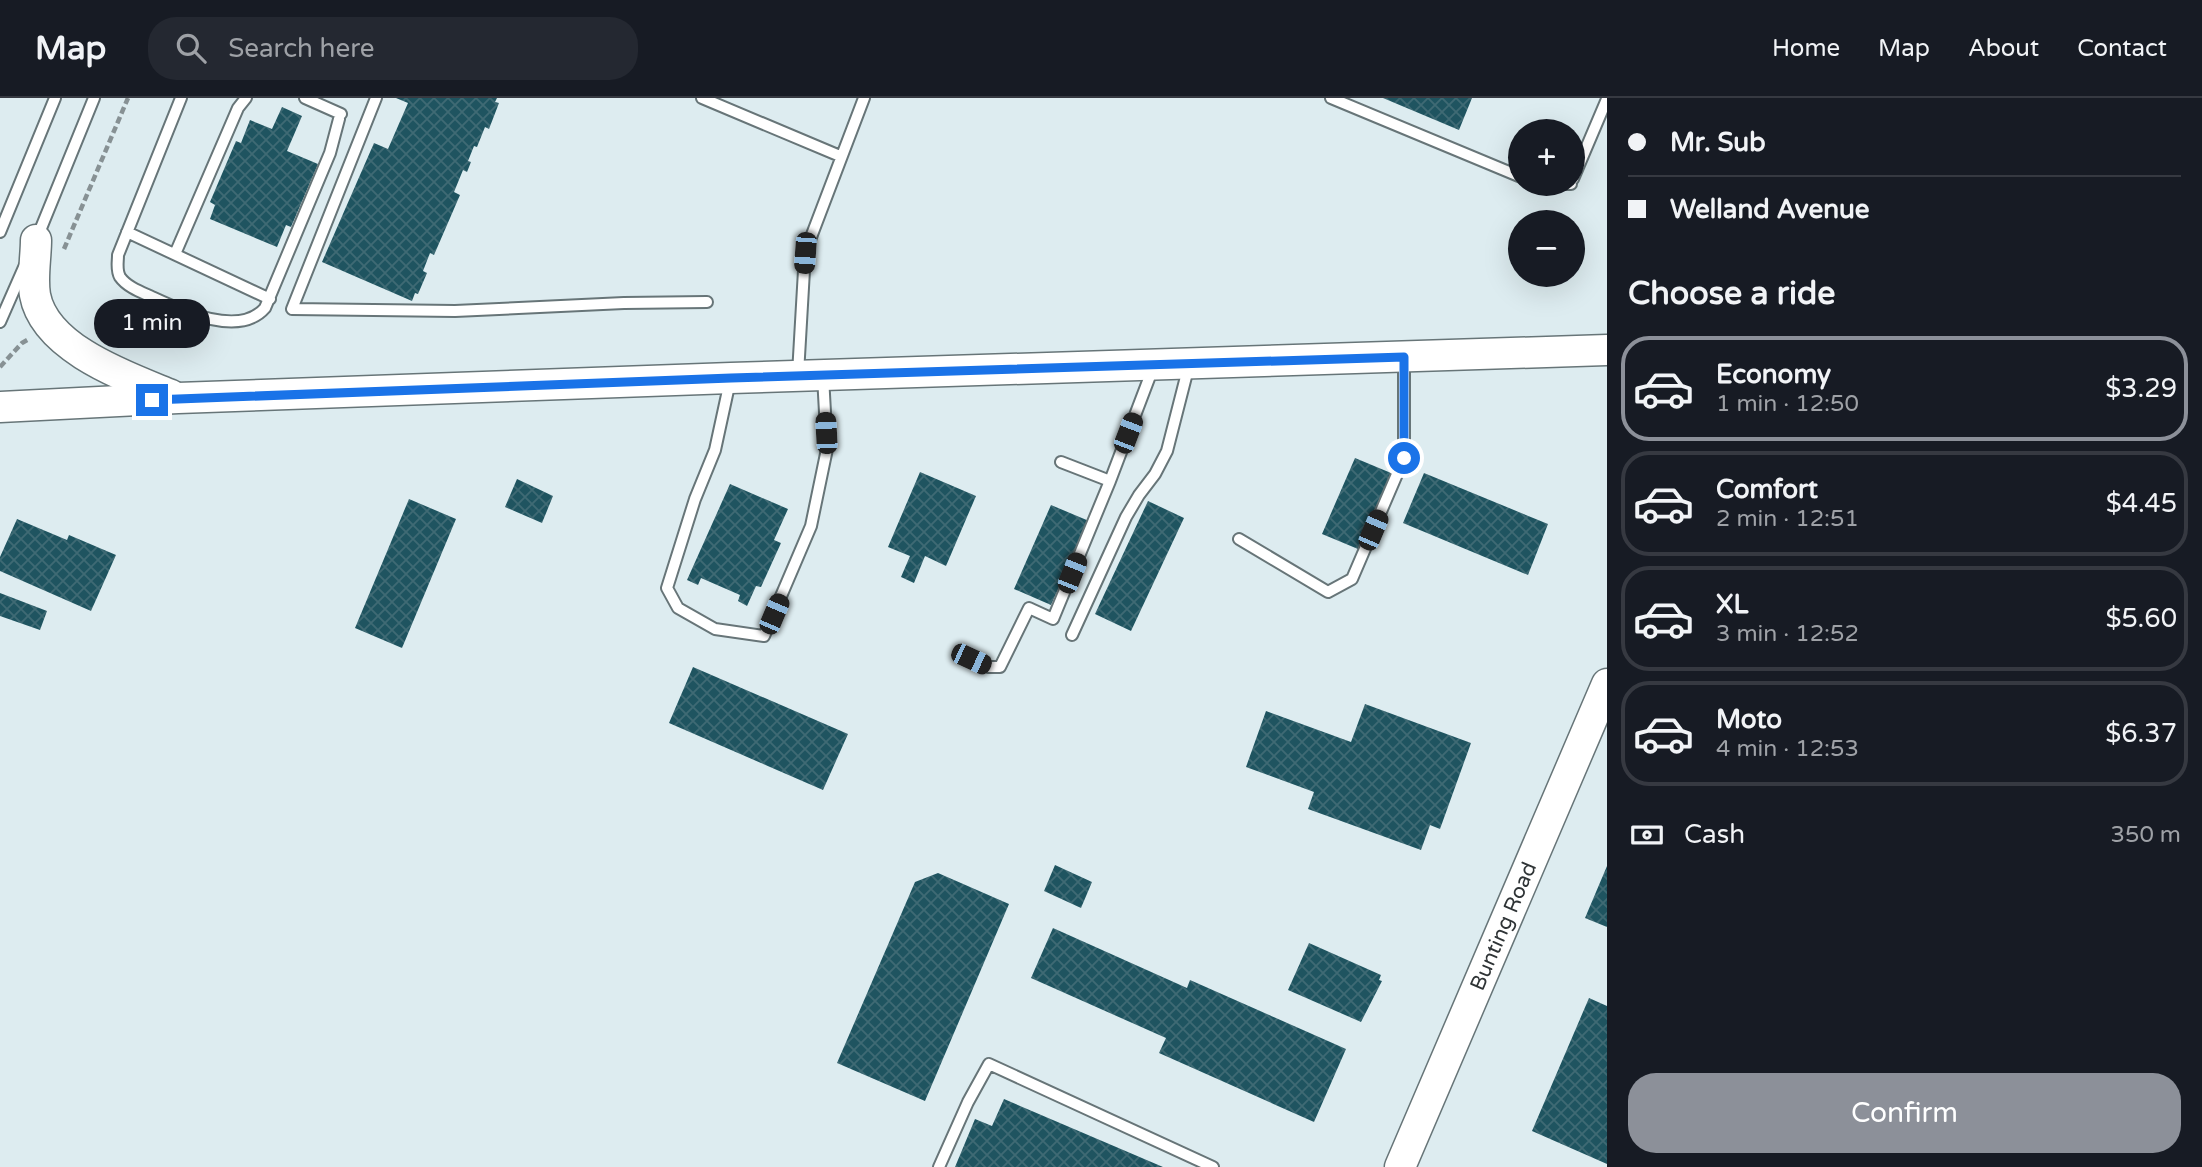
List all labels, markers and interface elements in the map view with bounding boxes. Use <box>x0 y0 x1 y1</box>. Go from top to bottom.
search box <box>148 17 638 80</box>
text: Map <box>35 29 106 68</box>
icon: search <box>172 29 210 67</box>
text: Search here <box>228 33 374 64</box>
text: Home <box>1772 34 1840 63</box>
text: Map <box>1878 34 1930 63</box>
text: About <box>1968 34 2039 63</box>
text: Contact <box>2077 34 2167 63</box>
map controls <box>1508 119 1585 287</box>
button: + <box>1508 119 1585 196</box>
text: Mr. Sub <box>1670 127 1766 158</box>
text: Welland Avenue <box>1670 194 1869 225</box>
button: − <box>1508 210 1585 287</box>
car <box>794 231 817 275</box>
text: Choose a ride <box>1628 275 1835 313</box>
callout: 1 min <box>94 299 210 348</box>
text: 1 min <box>121 309 183 337</box>
icon: car <box>1632 357 1695 420</box>
text: Economy <box>1716 359 1831 390</box>
text: $3.29 <box>2105 373 2177 404</box>
route end <box>136 384 168 416</box>
text: 1 min · 12:50 <box>1716 390 1859 418</box>
car <box>1111 410 1146 456</box>
car <box>815 411 838 455</box>
route start <box>1388 442 1420 474</box>
icon: car <box>1632 472 1695 535</box>
text: Comfort <box>1716 474 1818 505</box>
text: $4.45 <box>2106 488 2177 519</box>
text: 2 min · 12:51 <box>1716 505 1859 533</box>
car <box>1356 507 1391 553</box>
car <box>1055 550 1090 596</box>
icon: car <box>1632 587 1695 650</box>
text: XL <box>1716 589 1748 620</box>
car <box>757 591 792 637</box>
text: $5.60 <box>2105 603 2177 634</box>
text: 3 min · 12:52 <box>1716 620 1859 648</box>
car <box>948 641 995 677</box>
icon: car <box>1632 702 1695 765</box>
text: Moto <box>1716 704 1782 735</box>
text: $6.37 <box>2105 718 2177 749</box>
text: 4 min · 12:53 <box>1716 735 1859 763</box>
icon: cash <box>1628 816 1666 854</box>
text: Cash <box>1684 819 1745 850</box>
text: 350 m <box>2111 821 2181 849</box>
street label: Bunting Road <box>1465 858 1542 994</box>
button: Confirm <box>1628 1073 2181 1153</box>

